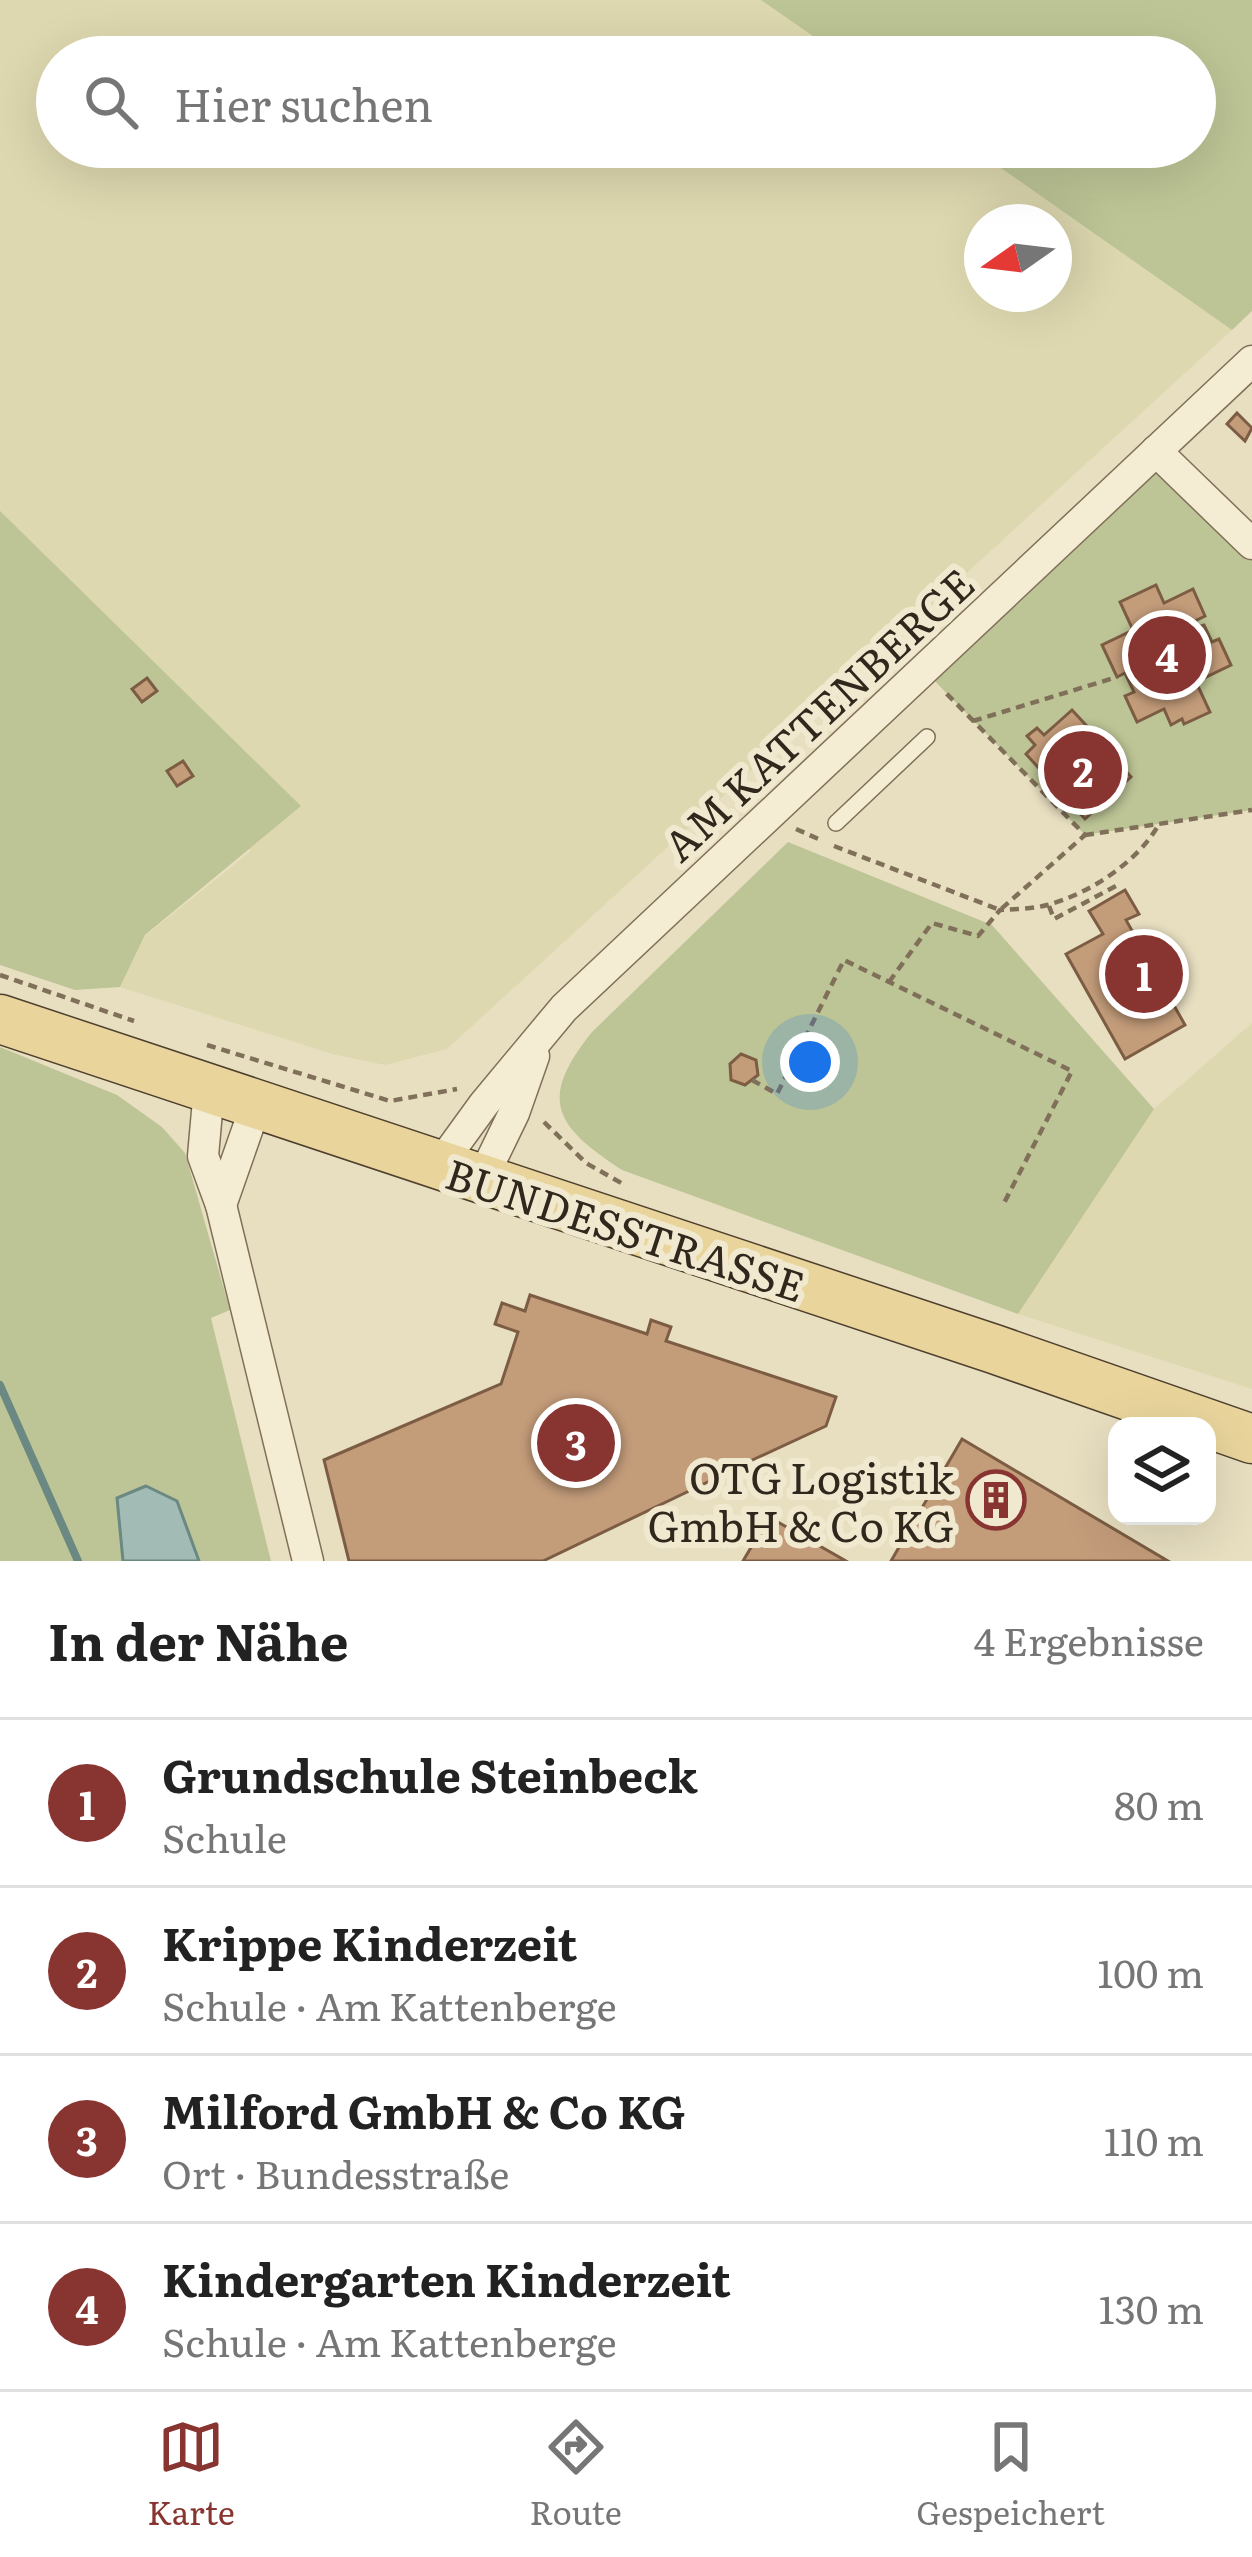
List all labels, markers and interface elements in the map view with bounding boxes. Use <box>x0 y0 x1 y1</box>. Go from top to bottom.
search box <box>36 36 1216 168</box>
icon: search <box>78 69 144 135</box>
text: Hier suchen <box>174 69 433 136</box>
north arrow <box>964 204 1072 312</box>
street label: AM KATTENBERGE <box>648 552 986 874</box>
pin: 4 <box>1128 610 1206 700</box>
pin: 2 <box>1044 725 1122 815</box>
pin: 1 <box>1105 929 1183 1019</box>
your location <box>780 1032 840 1092</box>
street label: BUNDESSTRASSE <box>439 1141 813 1315</box>
pin: 3 <box>537 1398 615 1488</box>
map controls <box>1108 1417 1216 1525</box>
button: layers <box>1108 1417 1216 1525</box>
place label: OTG Logistik GmbH & Co KG <box>648 1445 954 1555</box>
building icon: OTG Logistik GmbH & Co KG <box>965 1469 1027 1531</box>
text: In der Nähe <box>48 1601 349 1677</box>
text: 4 Ergebnisse <box>974 1610 1204 1668</box>
text: Grundschule Steinbeck <box>162 1740 698 1807</box>
text: 1 <box>79 1774 95 1832</box>
text: 80 m <box>1114 1774 1204 1832</box>
text: Schule <box>162 1807 287 1865</box>
text: Krippe Kinderzeit <box>162 1908 577 1975</box>
text: 2 <box>77 1942 97 2000</box>
text: 100 m <box>1097 1942 1204 2000</box>
text: Schule · Am Kattenberge <box>162 1975 617 2033</box>
text: Milford GmbH & Co KG <box>162 2076 685 2143</box>
text: 3 <box>76 2110 98 2168</box>
text: 110 m <box>1104 2110 1204 2168</box>
text: Ort · Bundesstraße <box>162 2143 510 2201</box>
text: Kindergarten Kinderzeit <box>162 2244 731 2311</box>
text: 4 <box>75 2278 99 2336</box>
text: 130 m <box>1099 2278 1204 2336</box>
text: Schule · Am Kattenberge <box>162 2311 617 2369</box>
tab: Karte <box>147 2414 235 2535</box>
tab: Route <box>529 2414 622 2535</box>
tab: Gespeichert <box>916 2414 1105 2535</box>

